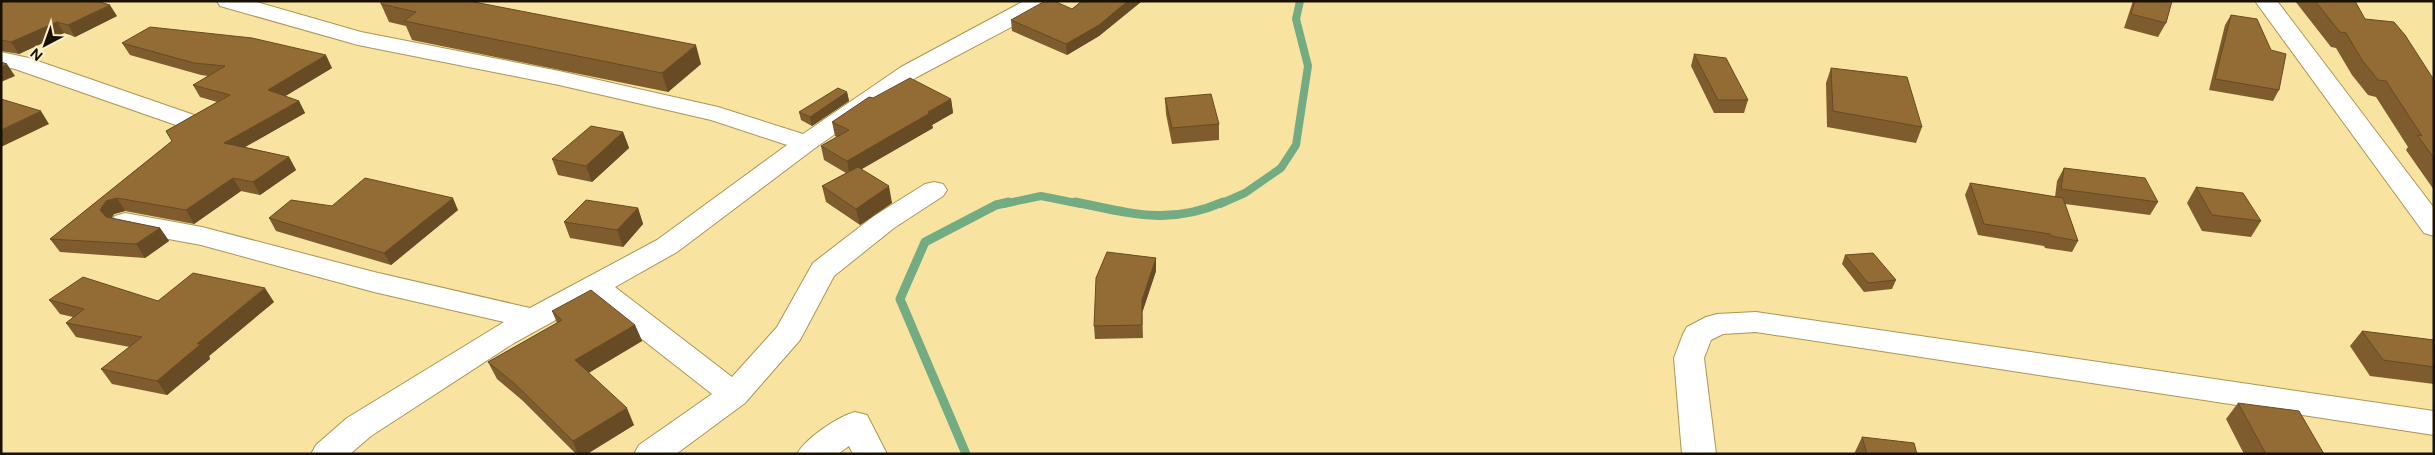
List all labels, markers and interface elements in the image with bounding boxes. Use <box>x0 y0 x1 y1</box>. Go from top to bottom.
north arrow <box>20 20 70 70</box>
text: N <box>27 44 46 64</box>

